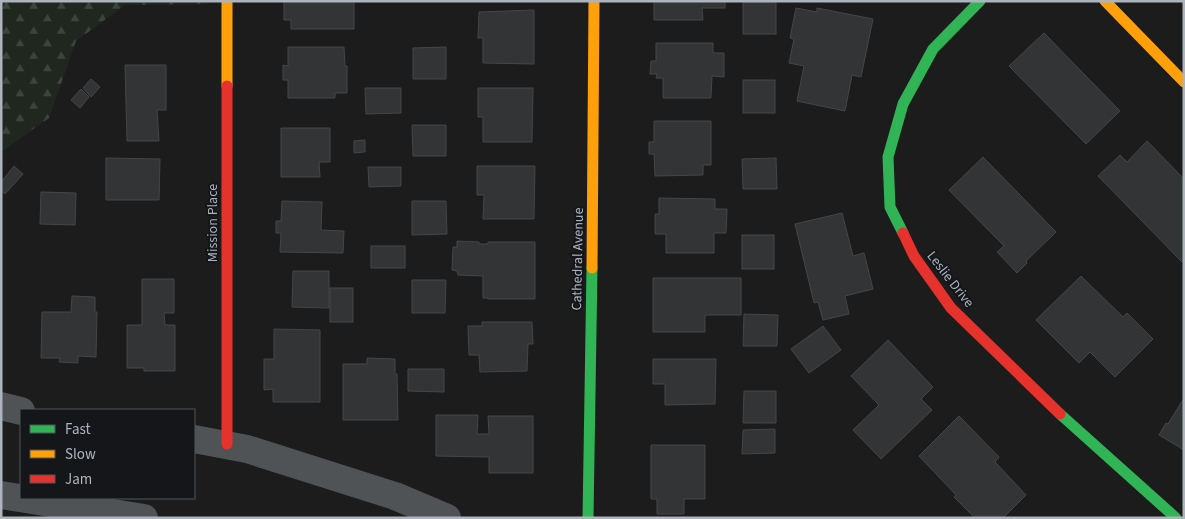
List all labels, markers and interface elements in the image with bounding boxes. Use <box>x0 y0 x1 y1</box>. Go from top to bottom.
street label: Mission Place <box>203 184 223 262</box>
street label: Cathedral Avenue <box>567 207 589 311</box>
street label: Leslie Drive <box>922 247 979 312</box>
legend <box>20 409 195 499</box>
text: Fast <box>65 419 91 440</box>
text: Slow <box>65 444 96 465</box>
text: Jam <box>65 469 92 490</box>

